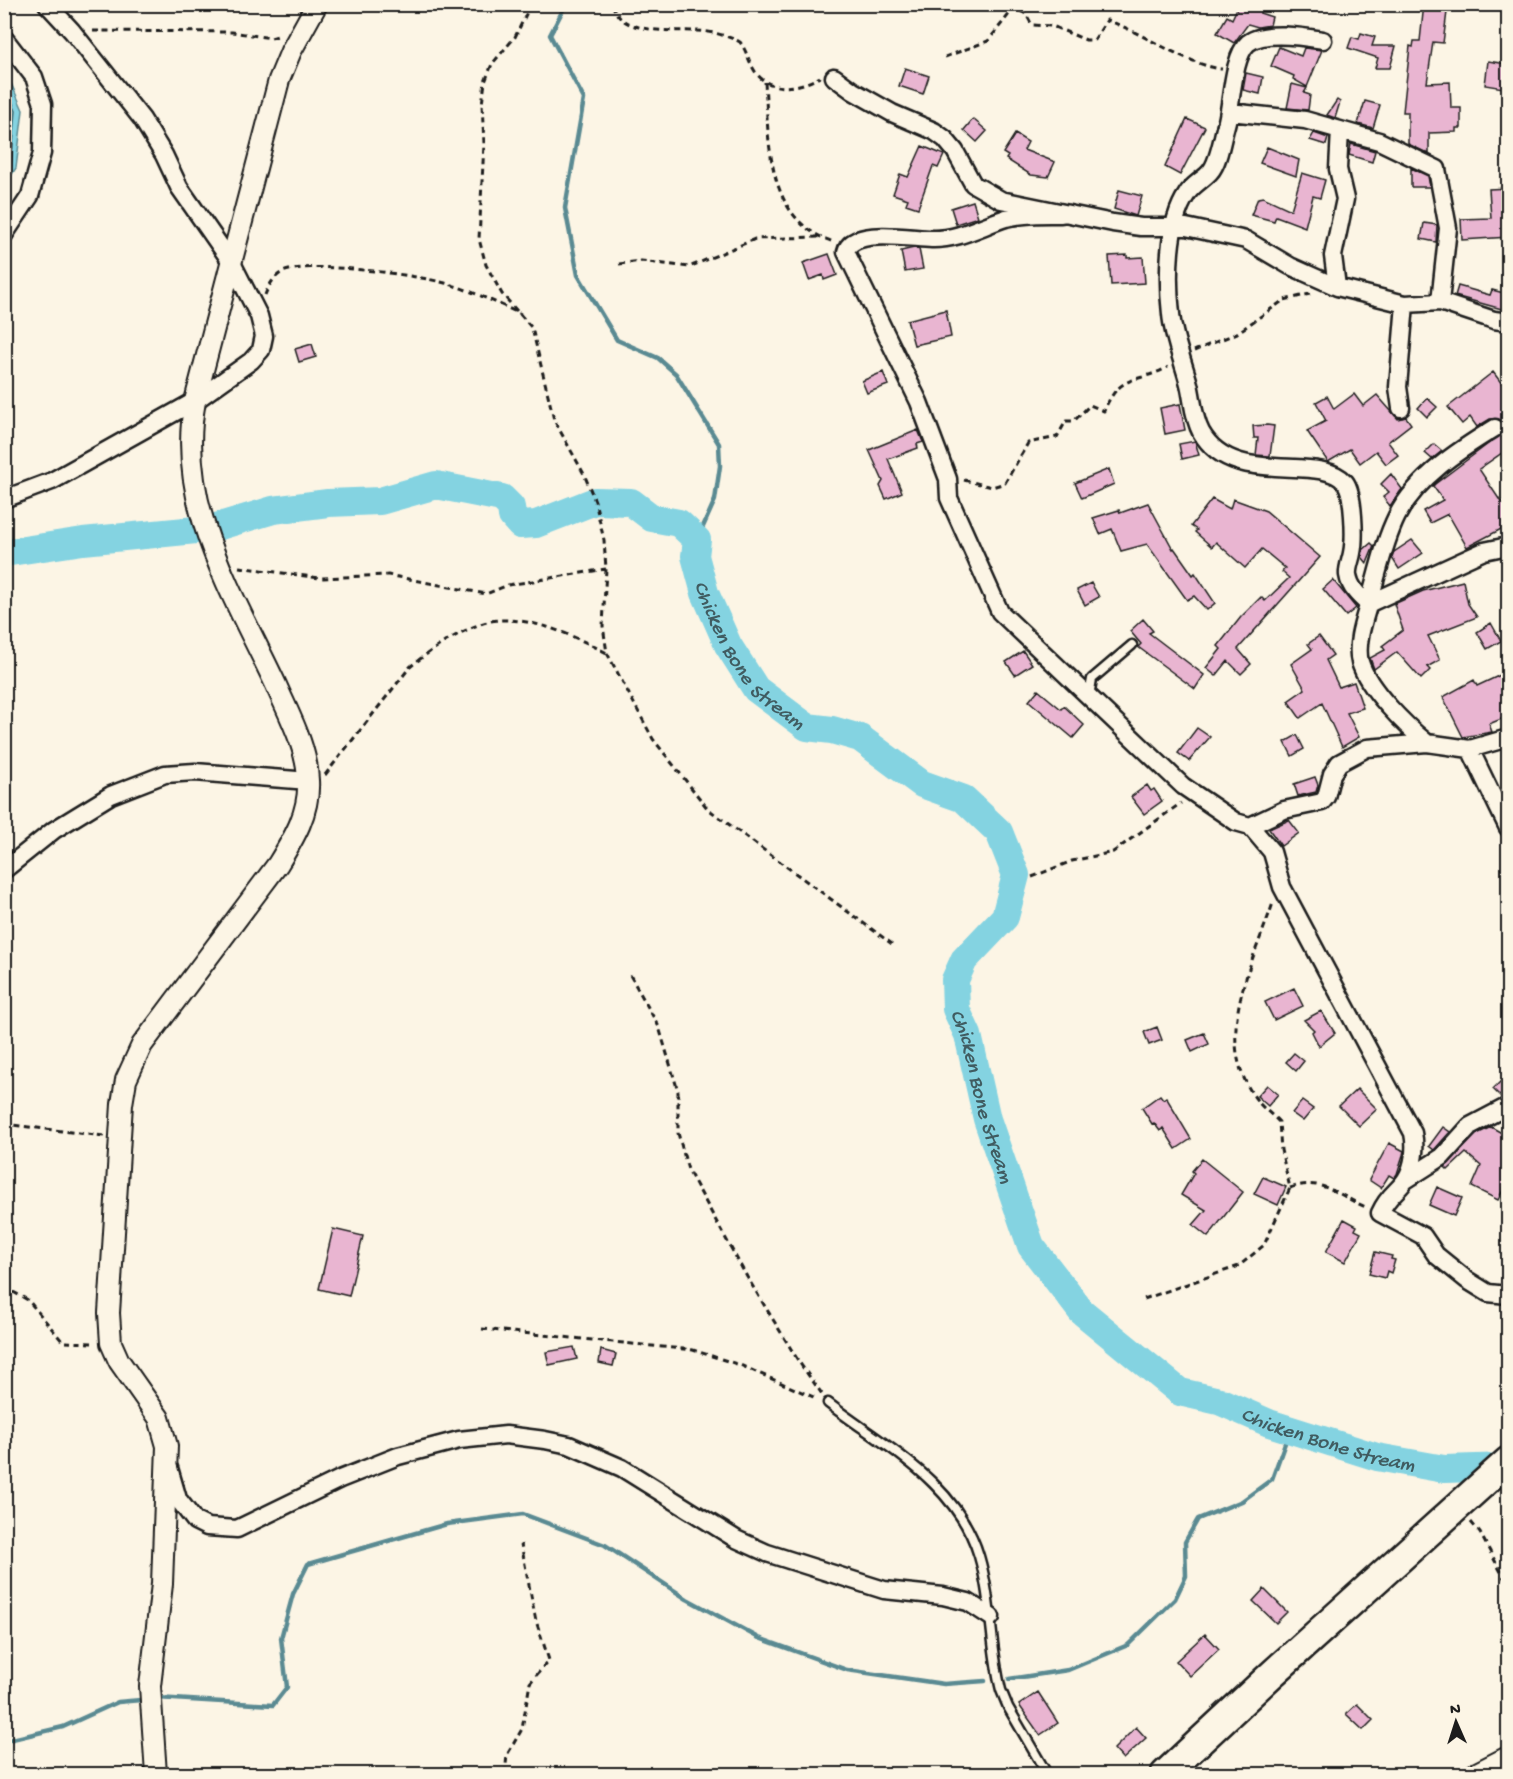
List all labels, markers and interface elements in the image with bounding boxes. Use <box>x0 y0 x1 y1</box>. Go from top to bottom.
water label: Chicken Bone Stream <box>686 579 809 737</box>
water label: Chicken Bone Stream <box>942 1006 1017 1187</box>
water label: Chicken Bone Stream <box>1236 1403 1416 1480</box>
north arrow <box>1426 1692 1486 1752</box>
text: N <box>1450 1701 1462 1720</box>

